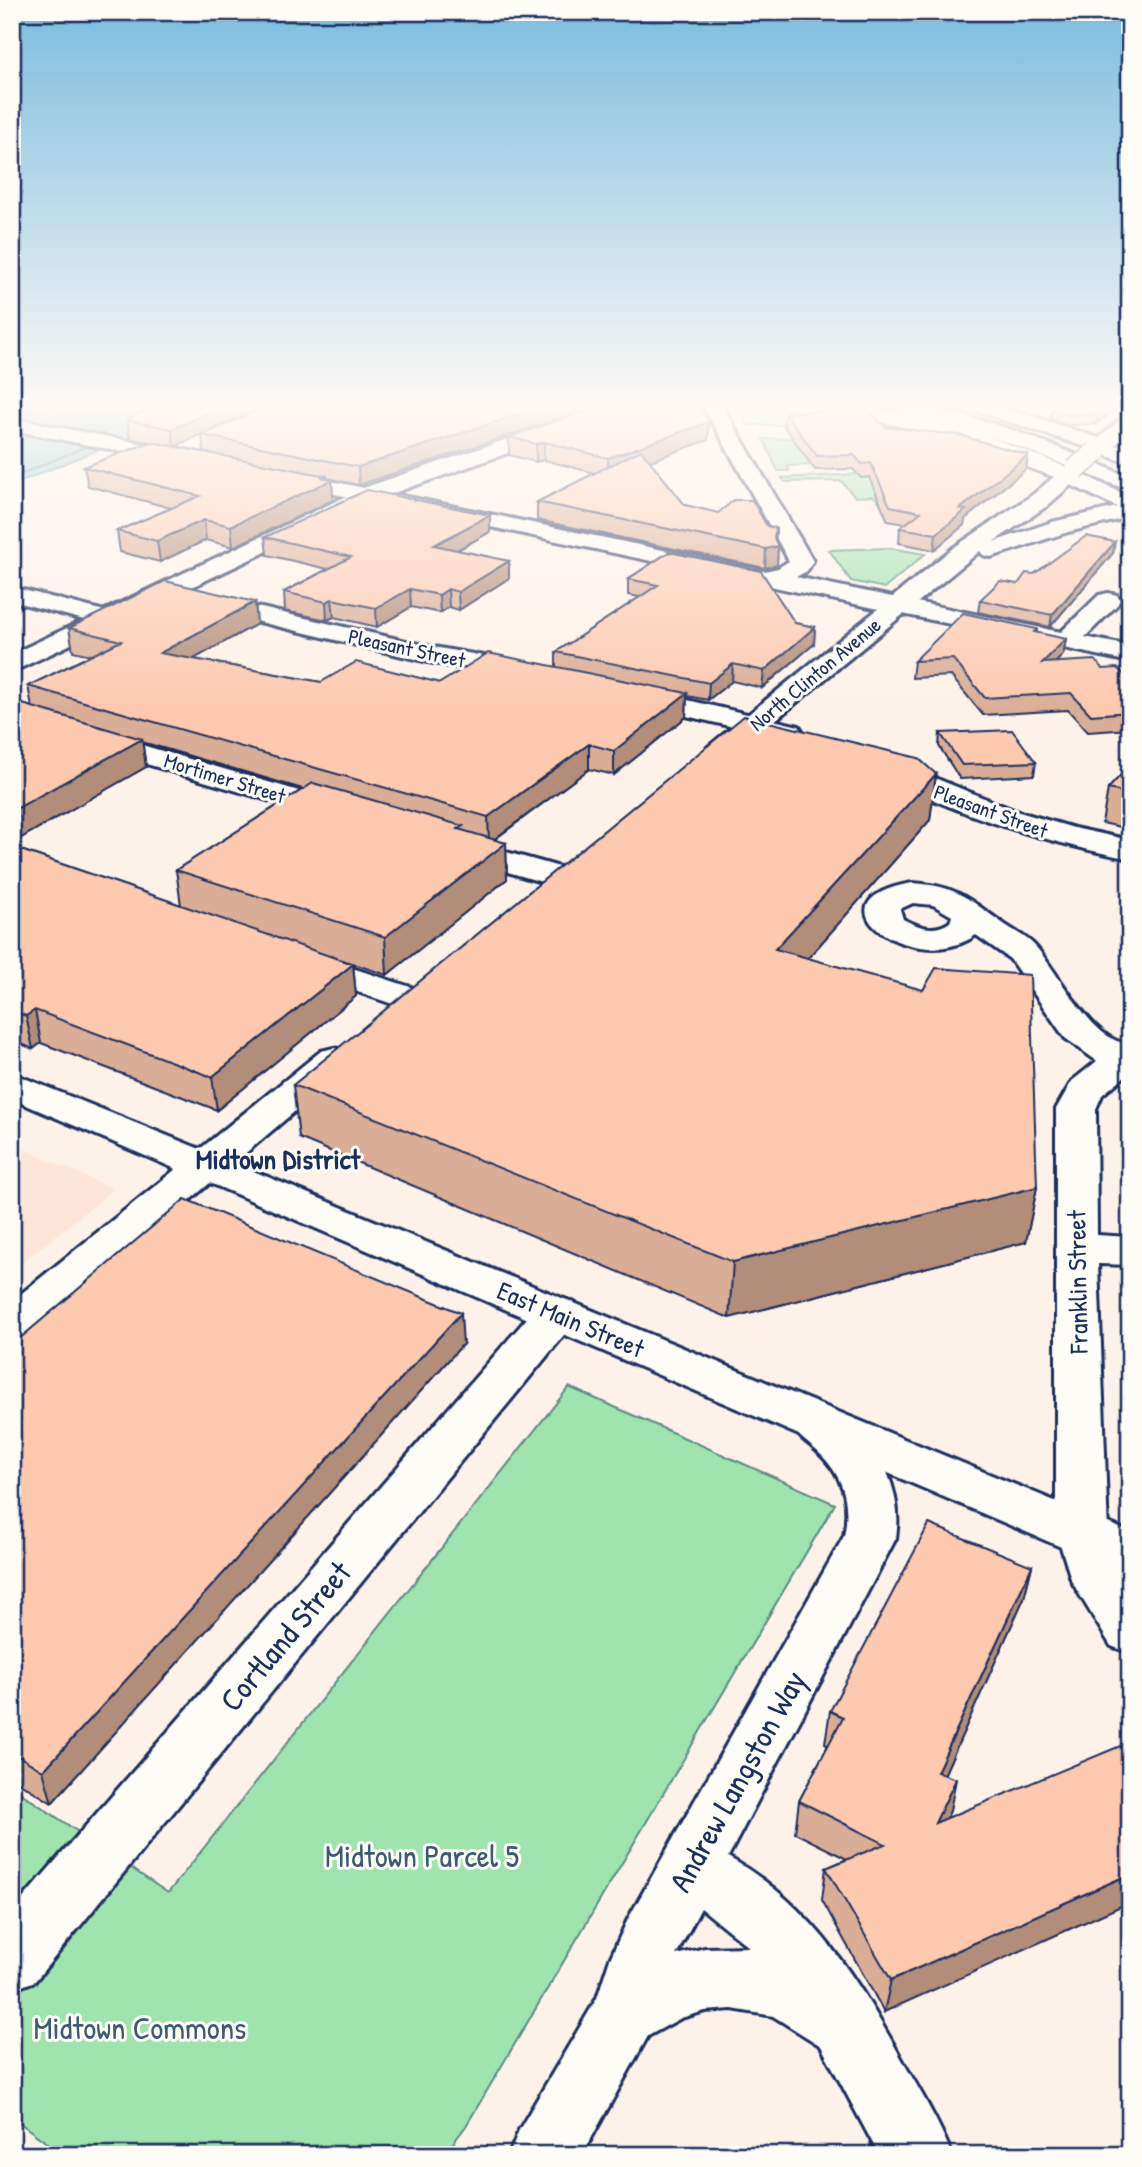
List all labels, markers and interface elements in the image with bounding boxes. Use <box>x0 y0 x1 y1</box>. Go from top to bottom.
street label: North Clinton Avenue <box>743 610 887 738</box>
street label: Pleasant Street <box>346 621 469 675</box>
street label: Mortimer Street <box>161 746 290 810</box>
street label: Pleasant Street <box>930 777 1053 845</box>
district label: Midtown District <box>196 1140 362 1178</box>
street label: Franklin Street <box>1058 1209 1096 1355</box>
street label: East Main Street <box>492 1272 651 1366</box>
street label: Cortland Street <box>210 1551 361 1720</box>
street label: Andrew Langston Way <box>658 1663 816 1899</box>
park label: Midtown Parcel 5 <box>325 1834 519 1877</box>
park label: Midtown Commons <box>34 2006 246 2049</box>

